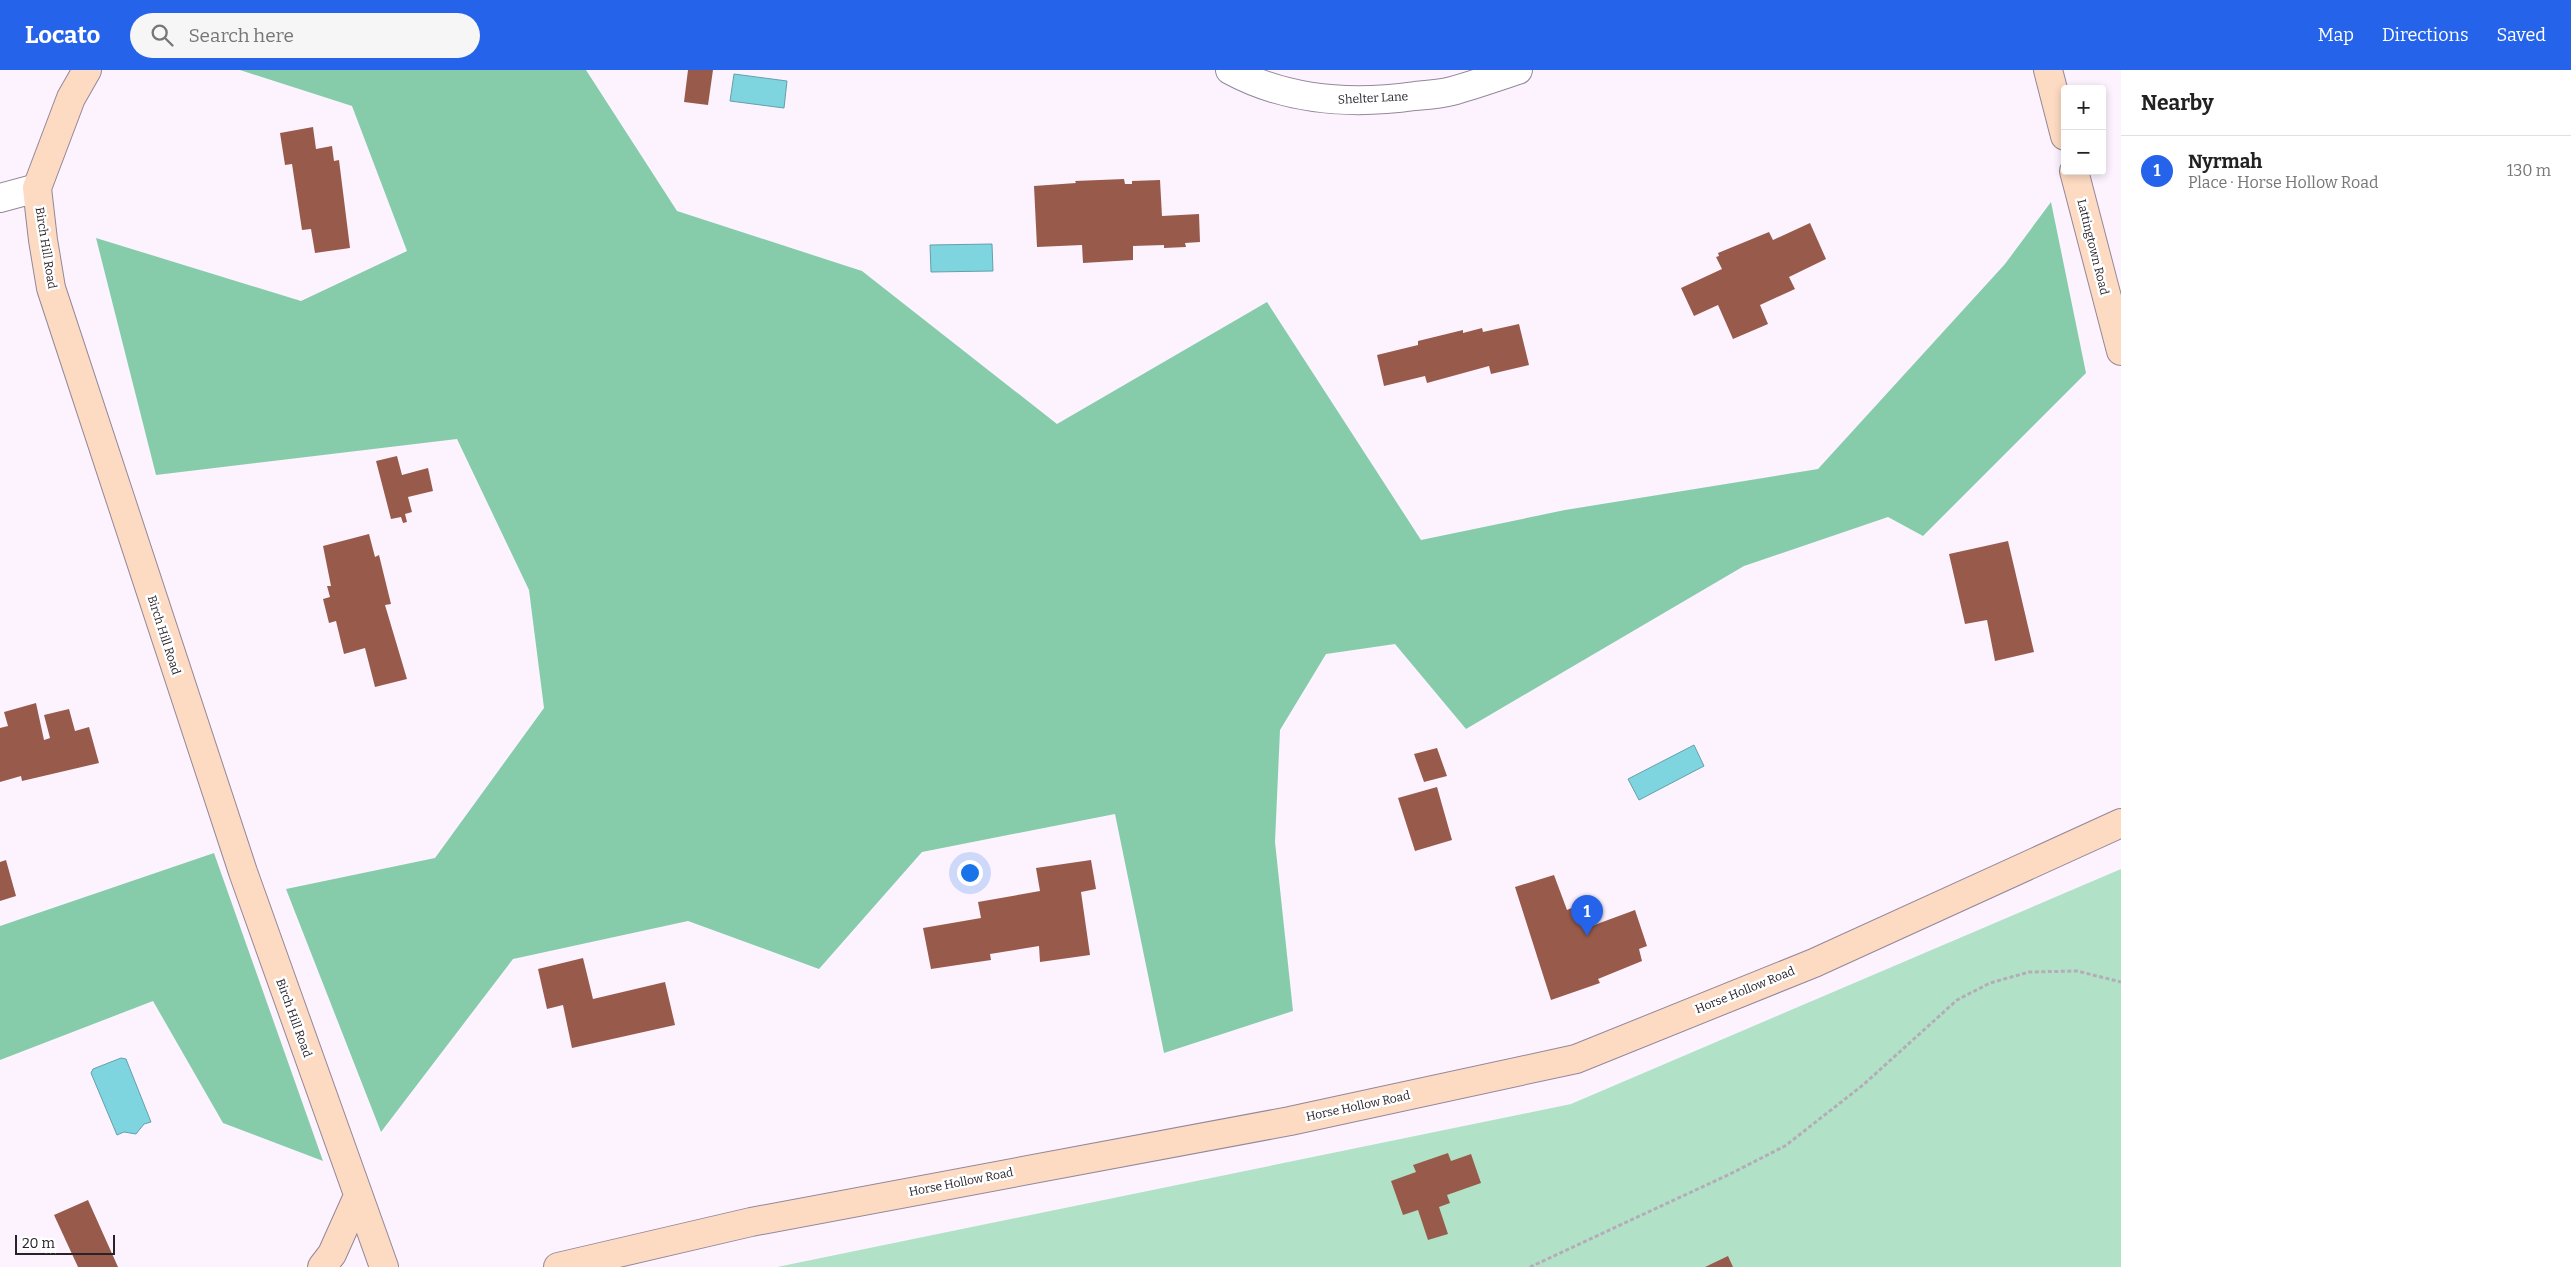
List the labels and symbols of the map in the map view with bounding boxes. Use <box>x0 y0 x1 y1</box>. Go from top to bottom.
street label: Shelter Lane <box>1338 89 1408 107</box>
street label: Lattingtown Road <box>2074 198 2112 296</box>
street label: Birch Hill Road <box>33 206 59 290</box>
street label: Birch Hill Road <box>145 594 183 676</box>
your location <box>957 860 983 886</box>
pin: 1 <box>1571 895 1603 936</box>
street label: Horse Hollow Road <box>1693 964 1797 1016</box>
street label: Birch Hill Road <box>273 977 315 1059</box>
street label: Horse Hollow Road <box>1305 1088 1411 1124</box>
street label: Horse Hollow Road <box>908 1165 1014 1199</box>
scale bar <box>15 1232 115 1255</box>

